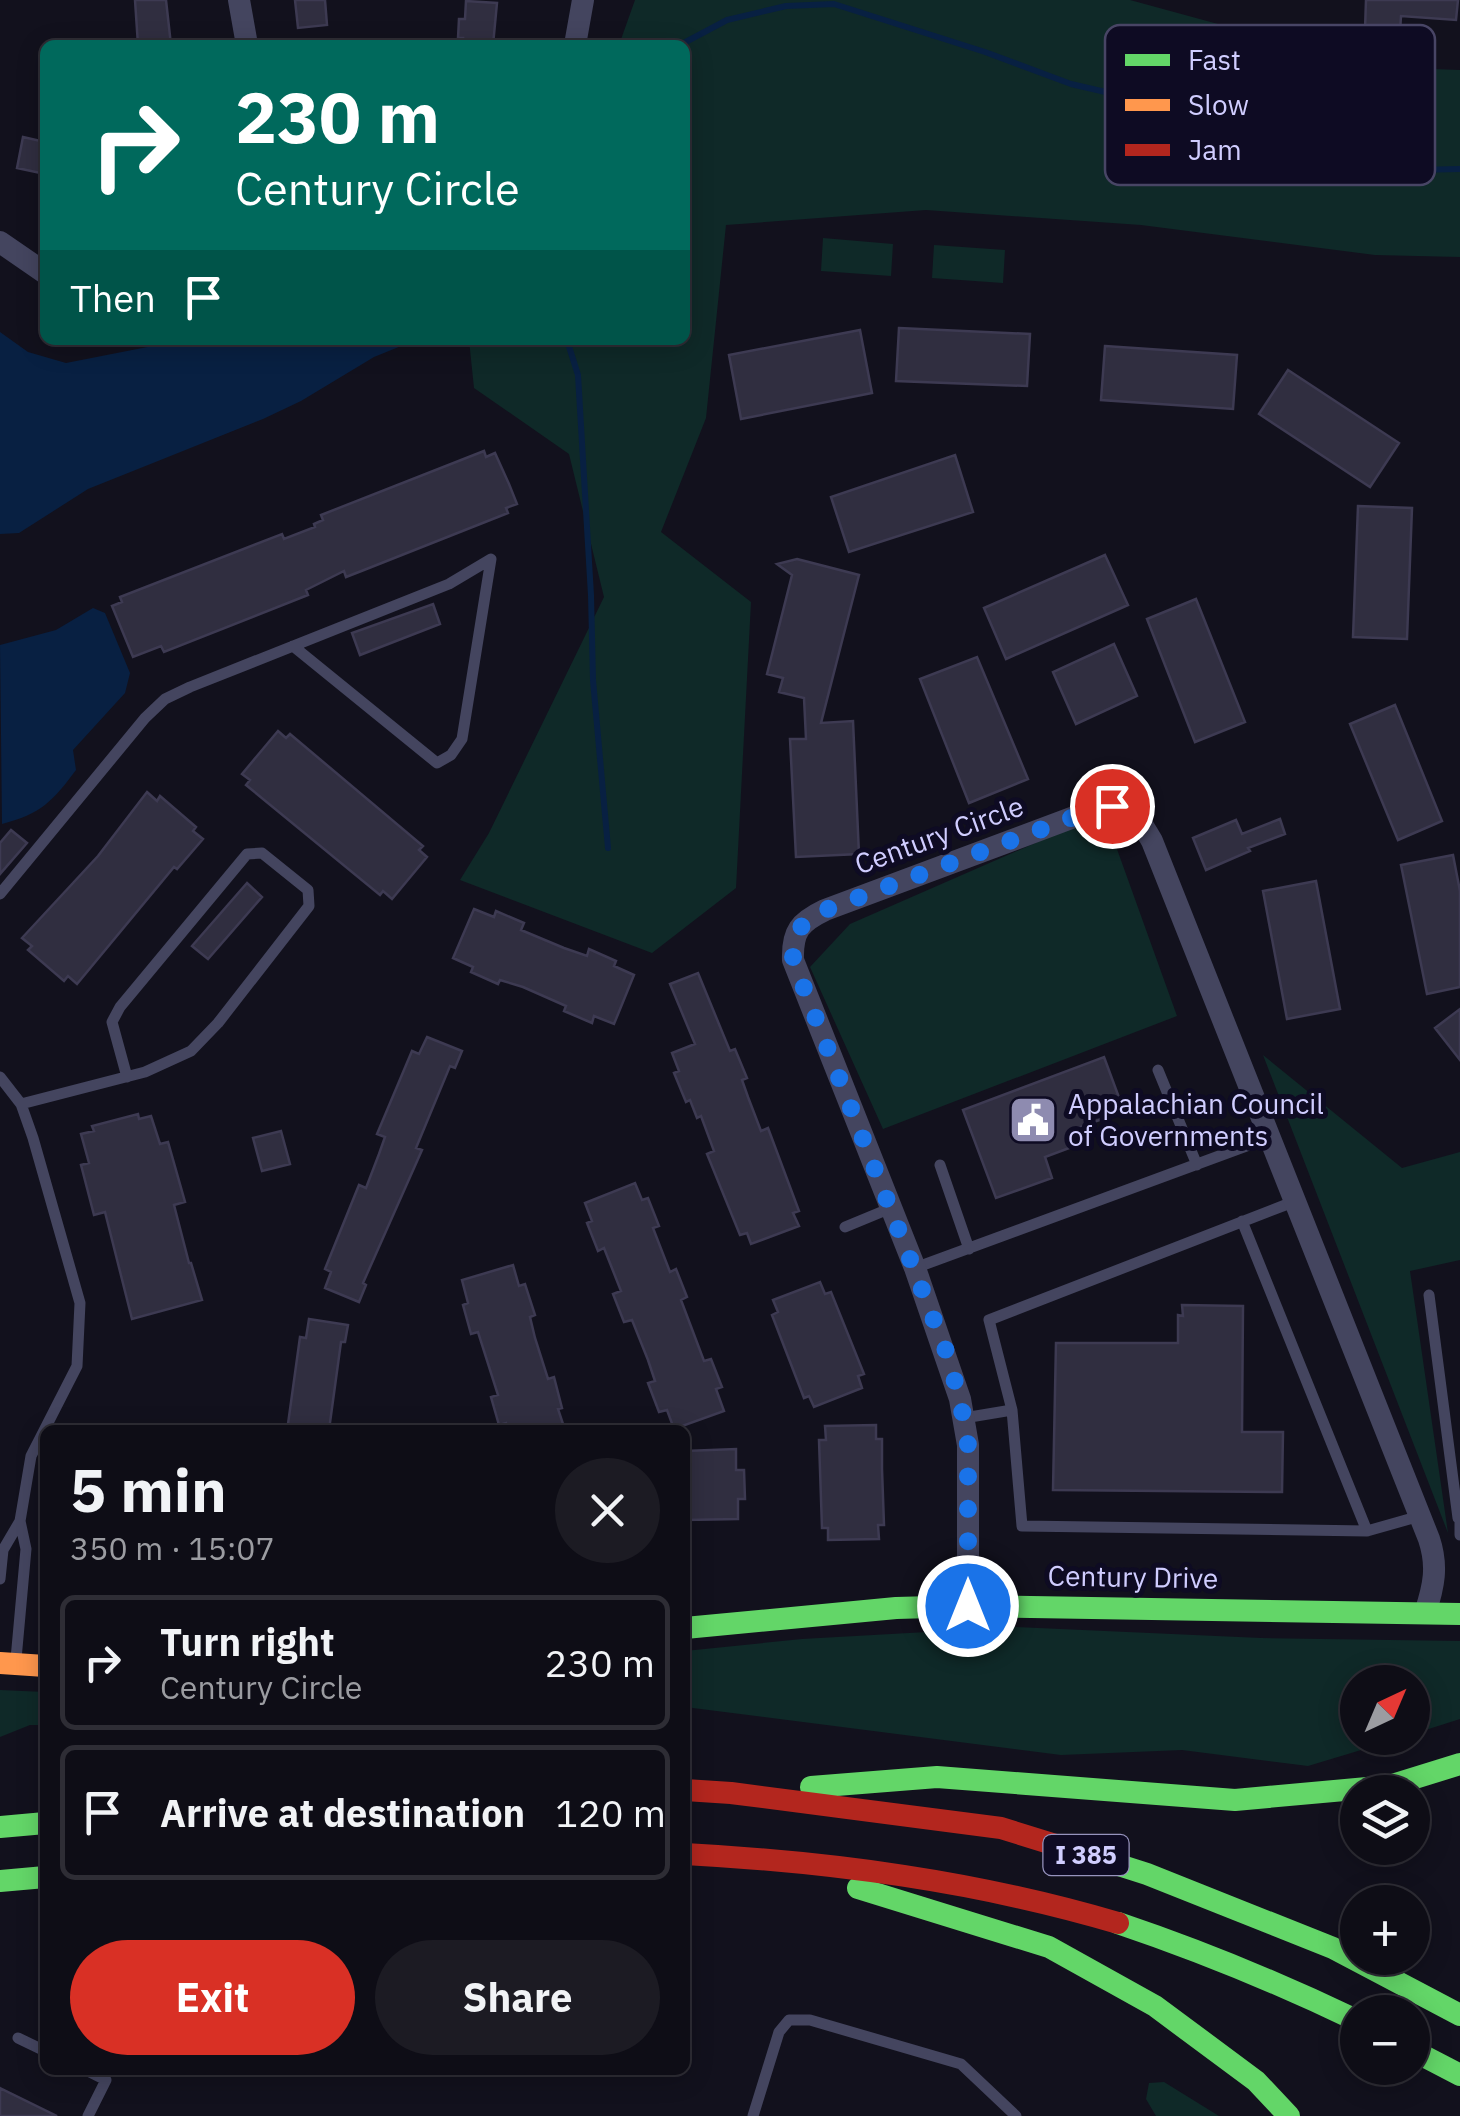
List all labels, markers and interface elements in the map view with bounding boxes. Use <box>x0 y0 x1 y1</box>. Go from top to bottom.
legend <box>1105 25 1435 185</box>
text: Fast <box>1188 41 1241 78</box>
text: 230 m <box>235 71 440 162</box>
icon: right <box>70 80 200 210</box>
text: Slow <box>1188 86 1249 123</box>
text: Jam <box>1188 131 1242 168</box>
text: Century Circle <box>235 159 520 217</box>
icon: arrive <box>176 270 231 325</box>
text: Then <box>70 273 156 322</box>
pin <box>1070 764 1155 849</box>
icon: arrive <box>1085 779 1140 834</box>
street label: Century Circle <box>849 787 1028 882</box>
place label: Appalachian Council of Governments <box>1068 1085 1324 1154</box>
public building icon: Appalachian Council of Governments <box>1007 1094 1059 1146</box>
text: 5 min <box>70 1450 227 1529</box>
button: close <box>555 1458 660 1563</box>
text: 350 m · 15:07 <box>70 1527 275 1569</box>
position arrow <box>916 1554 1020 1658</box>
street label: Century Drive <box>1047 1557 1219 1596</box>
text: Turn right <box>160 1617 335 1666</box>
icon: right <box>75 1635 130 1690</box>
text: 230 m <box>544 1638 655 1687</box>
north arrow <box>1340 1665 1430 1755</box>
map controls <box>1340 1665 1430 2085</box>
text: Century Circle <box>160 1666 362 1708</box>
button: layers <box>1340 1775 1430 1865</box>
icon: arrive <box>75 1785 130 1840</box>
text: Arrive at destination <box>160 1788 525 1837</box>
text: 120 m <box>555 1788 666 1837</box>
road number: I 385 <box>1044 1835 1128 1875</box>
button: + <box>1340 1885 1430 1975</box>
button: Exit <box>70 1940 355 2055</box>
button: Share <box>375 1940 660 2055</box>
button: − <box>1340 1995 1430 2085</box>

